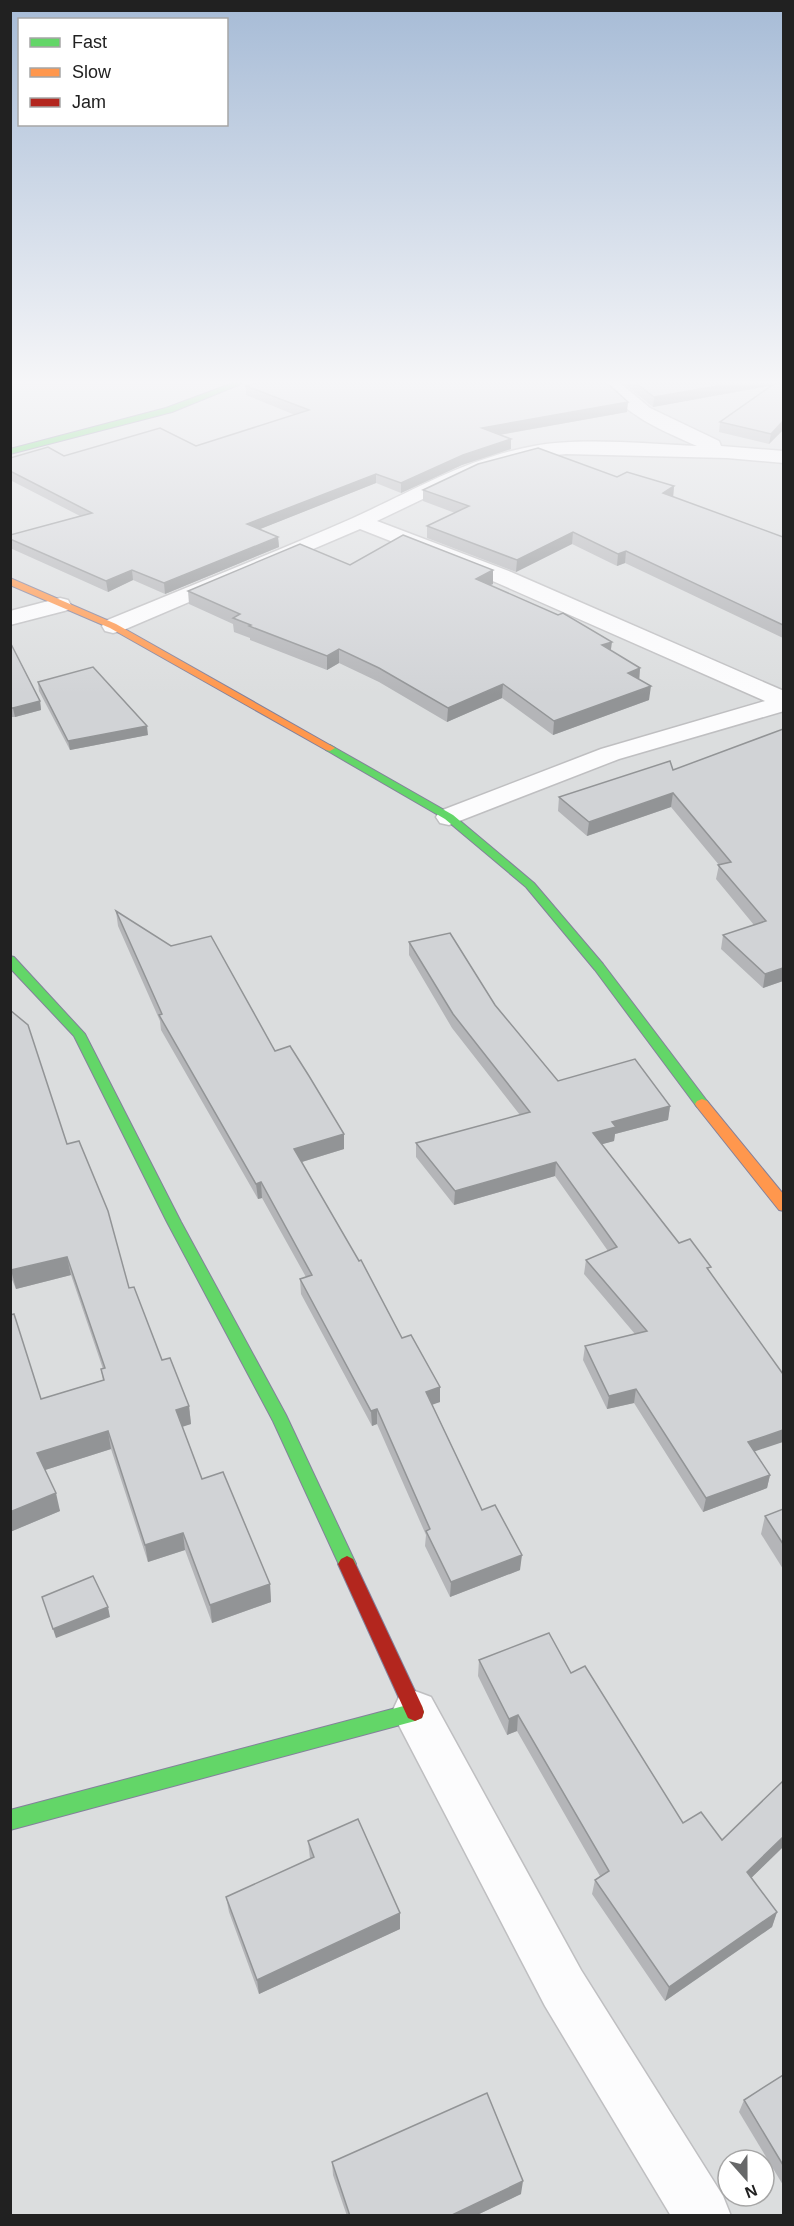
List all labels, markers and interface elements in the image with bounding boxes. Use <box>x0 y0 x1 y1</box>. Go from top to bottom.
legend <box>18 18 228 126</box>
text: Fast <box>72 32 107 52</box>
text: Slow <box>72 62 112 82</box>
text: Jam <box>72 92 106 112</box>
north arrow <box>716 2148 776 2208</box>
text: N <box>743 2182 760 2202</box>

